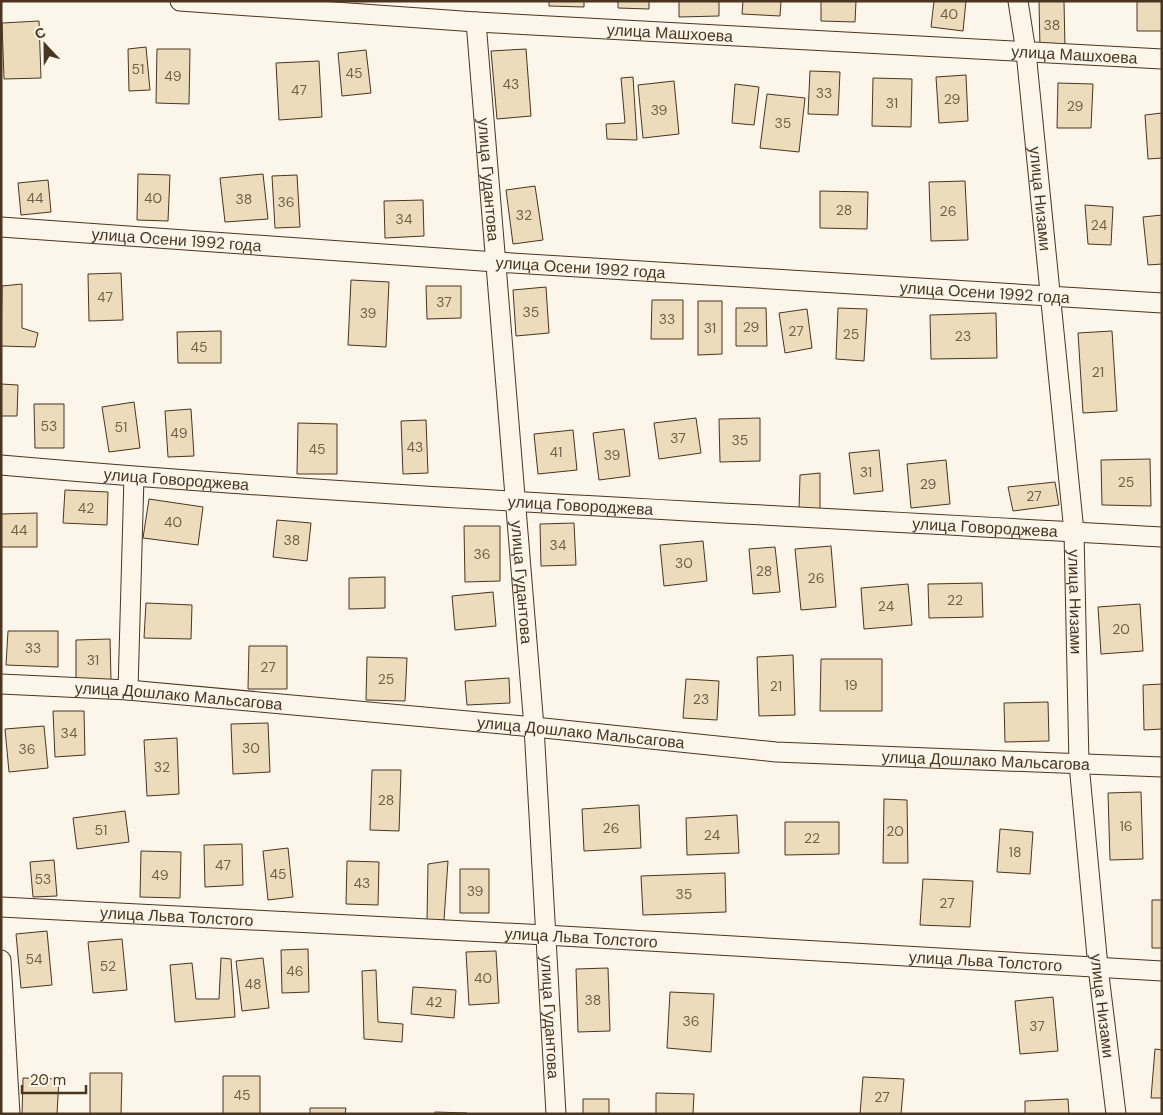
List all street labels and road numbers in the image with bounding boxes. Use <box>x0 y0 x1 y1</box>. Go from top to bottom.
street label: улица Машхоева <box>606 19 734 47</box>
street label: улица Машхоева <box>1011 41 1138 69</box>
street label: улица Гудантова <box>473 117 504 242</box>
street label: улица Низами <box>1024 145 1056 252</box>
street label: улица Осени 1992 года <box>91 223 262 256</box>
street label: улица Осени 1992 года <box>495 252 666 283</box>
street label: улица Осени 1992 года <box>899 277 1071 308</box>
street label: улица Говороджева <box>103 464 250 495</box>
street label: улица Говороджева <box>507 491 654 520</box>
street label: улица Говороджева <box>912 513 1058 542</box>
street label: улица Гудантова <box>506 520 537 645</box>
street label: улица Низами <box>1063 549 1087 655</box>
street label: улица Дошлако Мальсагова <box>74 677 283 715</box>
street label: улица Дошлако Мальсагова <box>476 712 686 754</box>
street label: улица Дошлако Мальсагова <box>881 746 1090 775</box>
street label: улица Льва Толстого <box>100 902 254 931</box>
street label: улица Льва Толстого <box>504 923 659 953</box>
street label: улица Льва Толстого <box>908 946 1063 976</box>
street label: улица Низами <box>1086 953 1119 1059</box>
street label: улица Гудантова <box>536 955 564 1080</box>

